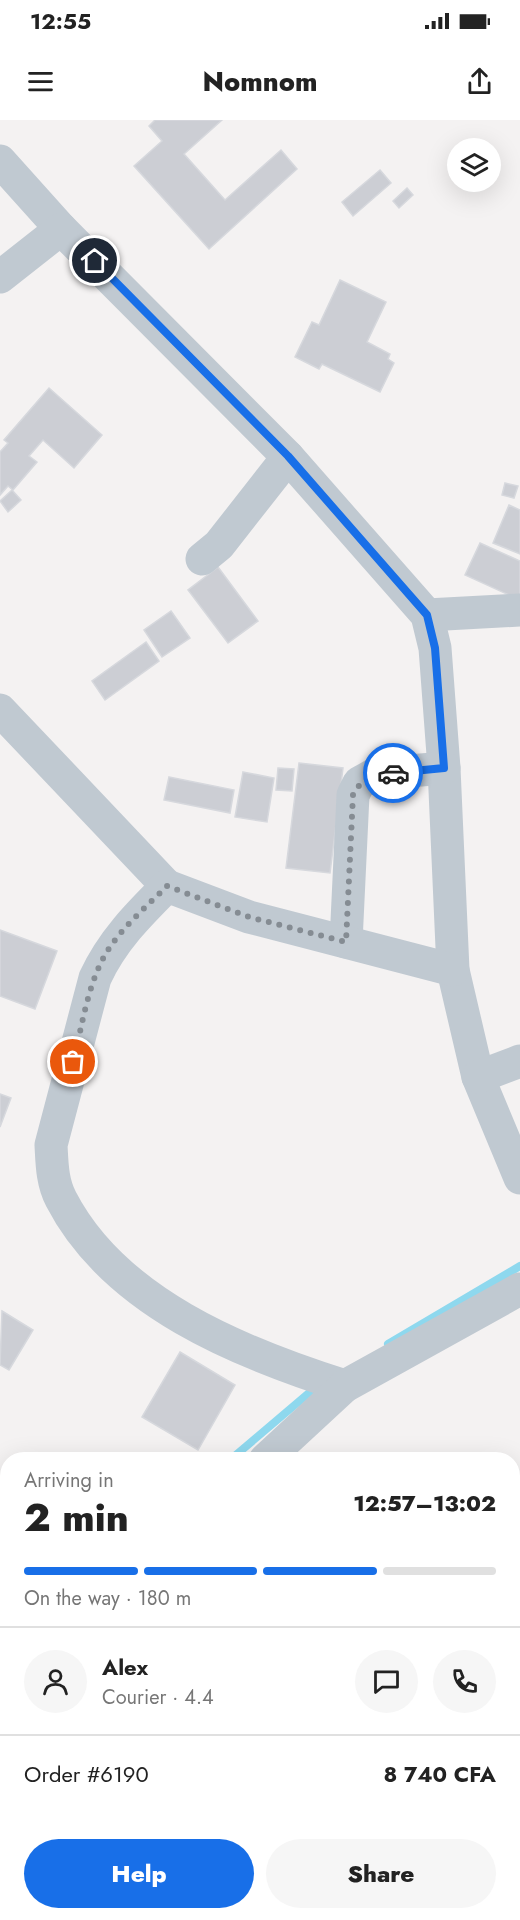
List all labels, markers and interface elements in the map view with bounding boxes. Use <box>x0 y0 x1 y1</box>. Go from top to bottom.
text: 12:55 <box>30 5 91 37</box>
text: Nomnom <box>203 62 317 101</box>
icon: menu <box>24 65 57 98</box>
icon: share <box>463 65 496 98</box>
map controls <box>447 138 501 192</box>
button: layers <box>447 138 501 192</box>
pin <box>69 235 120 286</box>
icon: home <box>78 244 111 277</box>
courier <box>363 743 423 803</box>
icon: car <box>377 757 410 790</box>
pin <box>47 1036 98 1087</box>
icon: bag <box>56 1045 89 1078</box>
text: Arriving in <box>24 1466 114 1495</box>
text: 12:57–13:02 <box>353 1487 496 1519</box>
text: 2 min <box>24 1489 129 1546</box>
text: On the way · 180 m <box>24 1584 191 1613</box>
button: person <box>24 1650 87 1713</box>
button: chat <box>355 1650 418 1713</box>
button: phone <box>433 1650 496 1713</box>
text: Alex <box>102 1651 148 1683</box>
text: Courier · 4.4 <box>102 1683 214 1712</box>
text: Order #6190 <box>24 1758 149 1790</box>
text: 8 740 CFA <box>384 1758 496 1790</box>
button: Help <box>24 1839 254 1908</box>
button: Share <box>266 1839 496 1908</box>

